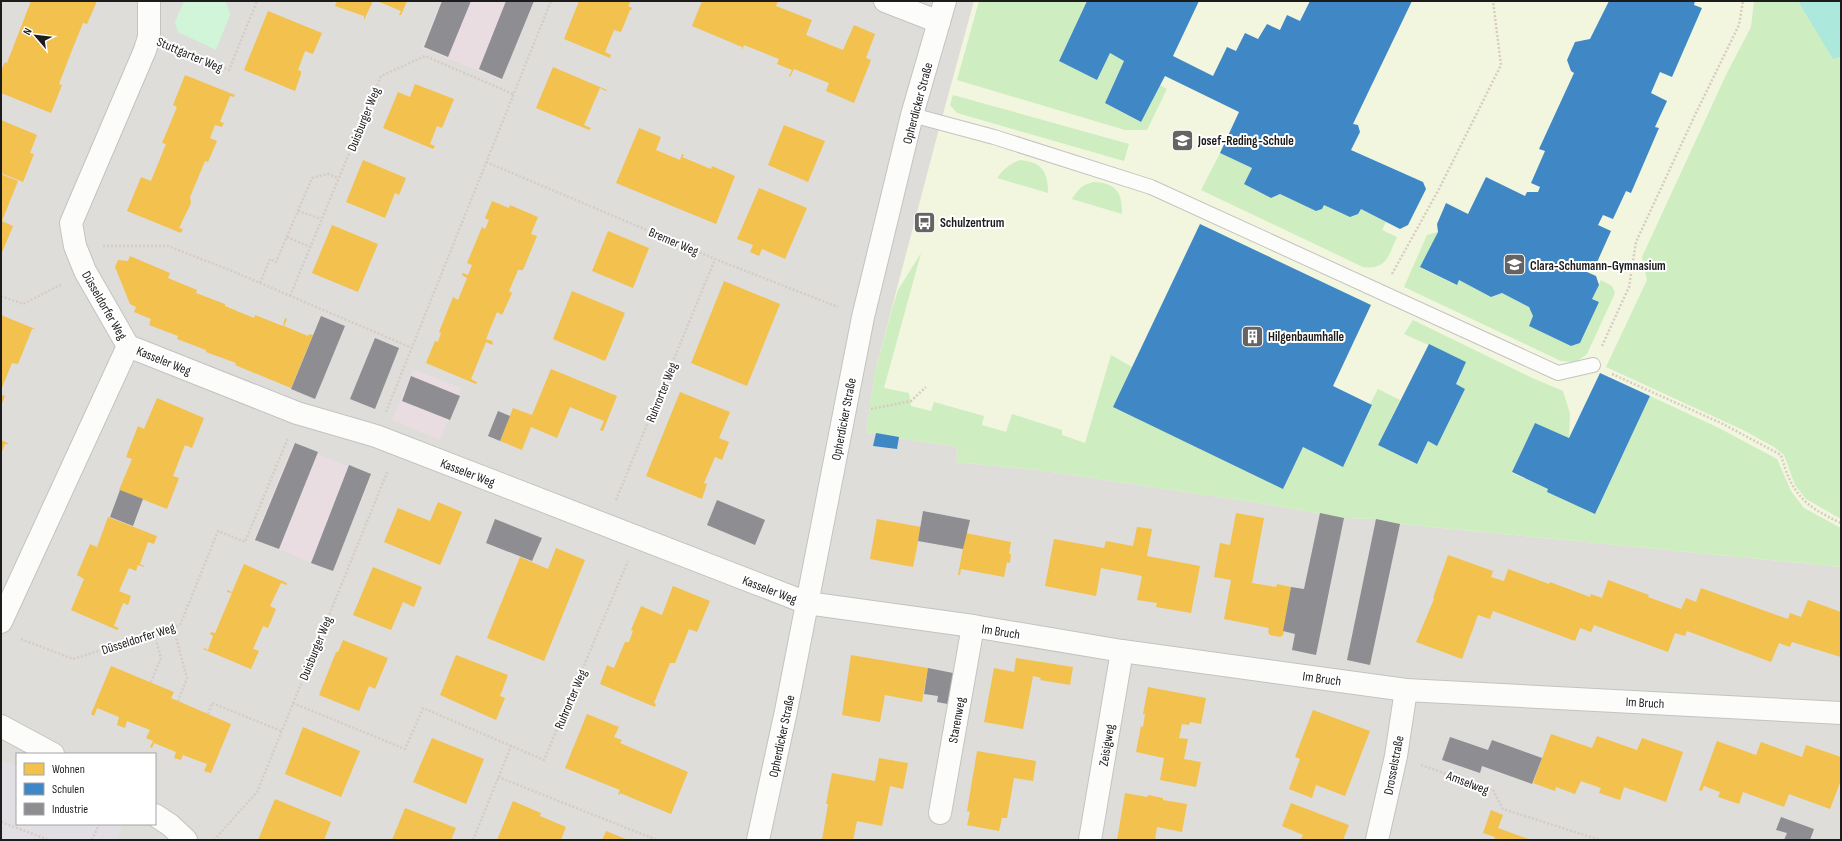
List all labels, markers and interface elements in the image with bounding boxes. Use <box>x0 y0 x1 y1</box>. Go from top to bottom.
north arrow <box>16 16 56 56</box>
text: N <box>20 26 35 37</box>
street label: Stuttgarter Weg <box>154 34 225 76</box>
street label: Opherdicker Straße <box>899 61 937 146</box>
street label: Duisburger Weg <box>344 85 384 154</box>
school or university icon: Josef-Reding-Schule <box>1169 127 1195 153</box>
place label: Josef-Reding-Schule <box>1197 133 1294 149</box>
bus stop icon: Schulzentrum <box>912 209 938 235</box>
place label: Schulzentrum <box>940 215 1005 231</box>
street label: Bremer Weg <box>646 224 701 260</box>
school or university icon: Clara-Schumann-Gymnasium <box>1501 252 1527 278</box>
place label: Clara-Schumann-Gymnasium <box>1530 258 1666 274</box>
street label: Düsseldorfer Weg <box>78 268 130 343</box>
building icon: Hilgenbaumhalle <box>1239 323 1265 349</box>
place label: Hilgenbaumhalle <box>1268 329 1345 345</box>
street label: Kasseler Weg <box>134 343 193 379</box>
street label: Ruhrorter Weg <box>643 360 681 425</box>
street label: Opherdicker Straße <box>828 377 860 462</box>
street label: Kasseler Weg <box>438 455 497 491</box>
street label: Kasseler Weg <box>740 572 799 608</box>
street label: Duisburger Weg <box>296 614 336 683</box>
street label: Düsseldorfer Weg <box>99 620 177 658</box>
street label: Im Bruch <box>980 621 1021 643</box>
street label: Ruhrorter Weg <box>551 667 591 732</box>
street label: Im Bruch <box>1302 668 1342 690</box>
street label: Opherdicker Straße <box>765 694 799 779</box>
street label: Im Bruch <box>1625 694 1665 712</box>
street label: Starenweg <box>945 696 969 744</box>
street label: Zeisigweg <box>1096 723 1118 767</box>
street label: Drosselstraße <box>1380 734 1408 796</box>
legend <box>16 753 156 825</box>
text: Wohnen <box>52 762 85 777</box>
street label: Amselweg <box>1443 767 1491 798</box>
text: Schulen <box>52 782 84 797</box>
text: Industrie <box>52 802 88 817</box>

